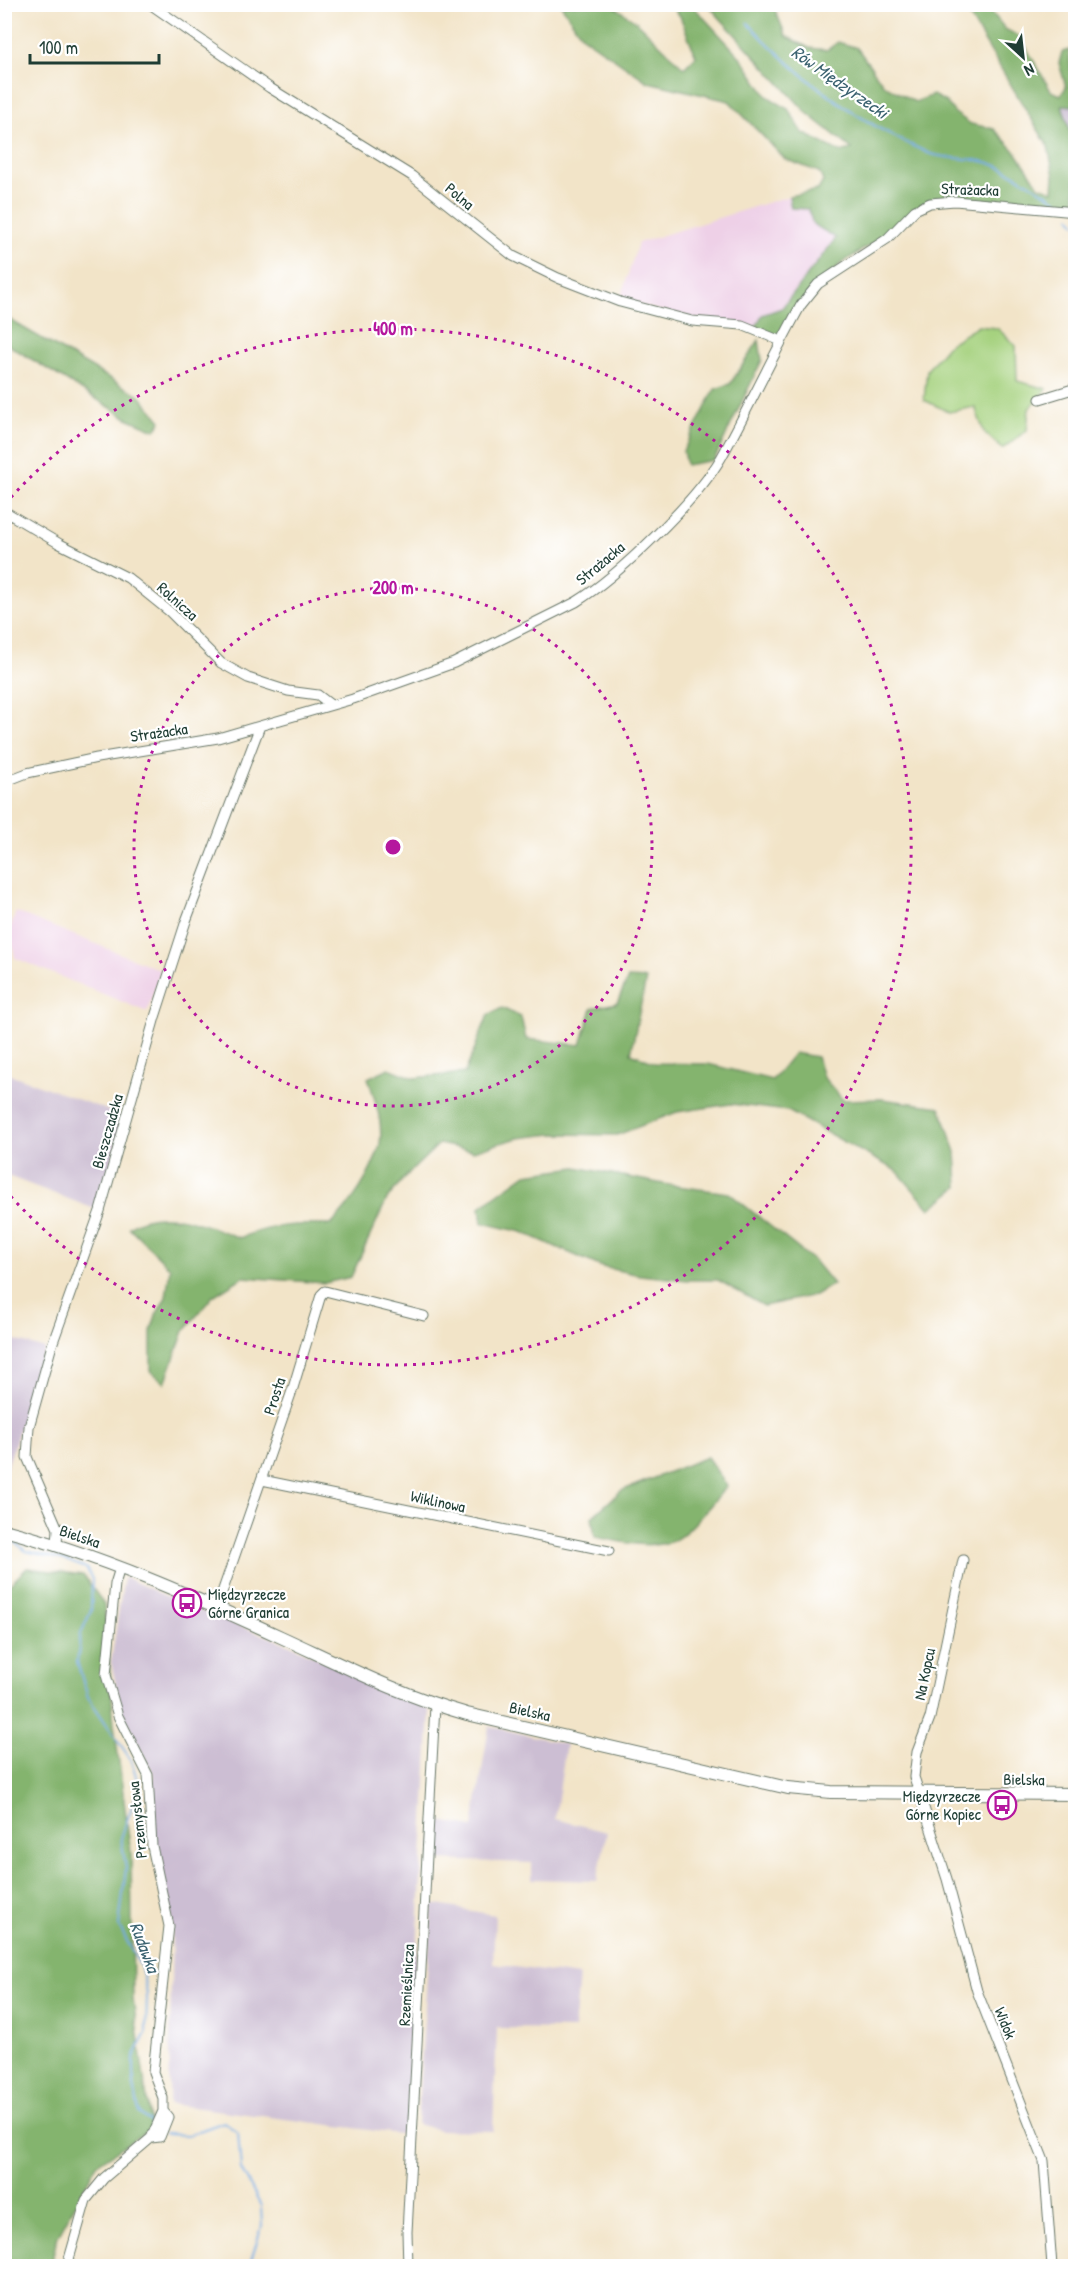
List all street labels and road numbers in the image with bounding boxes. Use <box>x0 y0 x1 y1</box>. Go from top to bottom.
street label: Polna <box>441 177 479 215</box>
street label: Strażacka <box>941 177 999 201</box>
street label: Strażacka <box>571 536 629 590</box>
street label: Rolnicza <box>153 577 203 625</box>
street label: Strażacka <box>129 717 189 747</box>
street label: Bieszczadzka <box>86 1091 128 1171</box>
street label: Prosta <box>258 1374 290 1418</box>
street label: Wiklinowa <box>409 1484 467 1518</box>
street label: Bielska <box>57 1519 103 1553</box>
street label: Na Kopcu <box>908 1645 940 1702</box>
street label: Bielska <box>507 1696 553 1726</box>
street label: Bielska <box>1003 1768 1045 1790</box>
street label: Przemysłowa <box>122 1781 152 1859</box>
street label: Rzemieślnicza <box>393 1944 419 2026</box>
street label: Widok <box>990 2004 1022 2043</box>

